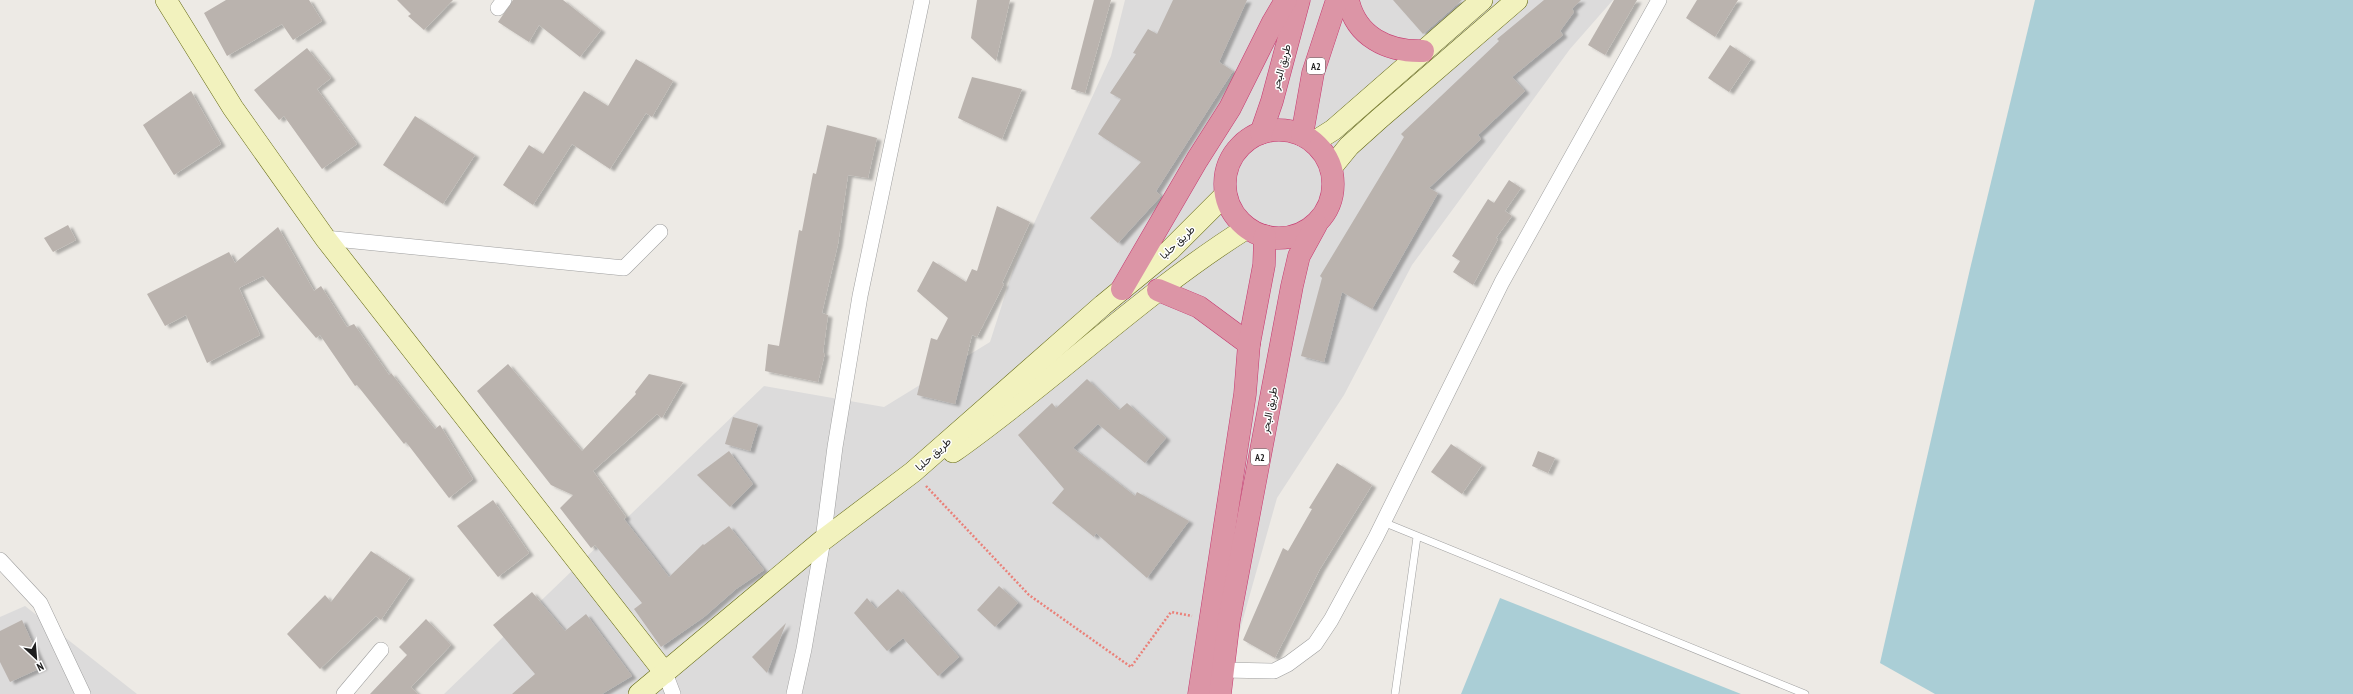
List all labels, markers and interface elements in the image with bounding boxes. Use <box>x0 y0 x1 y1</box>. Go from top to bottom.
street label: طريق البحر <box>1268 43 1294 92</box>
road number: A2 <box>1307 58 1325 74</box>
street label: طريق حلبا <box>1156 222 1198 262</box>
street label: طريق البحر <box>1257 386 1280 435</box>
street label: طريق حلبا <box>912 434 954 474</box>
road number: A2 <box>1251 449 1269 465</box>
north arrow <box>16 638 56 678</box>
text: N <box>35 659 46 675</box>

